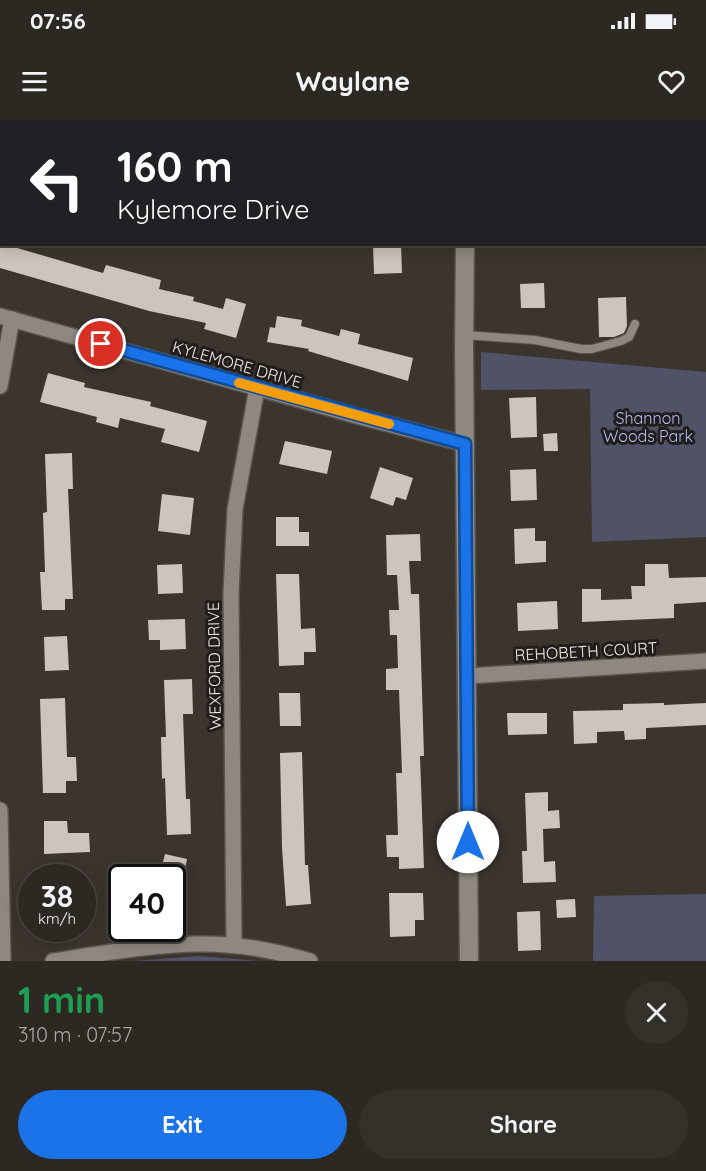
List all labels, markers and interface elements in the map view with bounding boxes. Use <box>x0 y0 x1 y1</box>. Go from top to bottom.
text: 07:56 <box>30 7 86 35</box>
text: Waylane <box>296 64 410 98</box>
icon: menu <box>18 65 51 98</box>
icon: heart <box>655 65 688 98</box>
text: 160 m <box>117 140 233 193</box>
icon: left <box>18 144 96 222</box>
text: Kylemore Drive <box>117 192 310 226</box>
pin <box>75 318 126 369</box>
icon: arrive <box>84 327 117 360</box>
street label: KYLEMORE DRIVE <box>170 336 304 392</box>
park label: Shannon Woods Park <box>603 408 693 446</box>
street label: WEXFORD DRIVE <box>203 602 225 730</box>
street label: REHOBETH COURT <box>514 637 658 665</box>
position arrow <box>436 810 500 874</box>
speed limit sign: 40 <box>108 864 186 942</box>
text: 38 <box>41 877 73 915</box>
text: km/h <box>38 909 76 928</box>
text: 1 min <box>18 977 105 1022</box>
button: close <box>625 981 688 1044</box>
text: 310 m · 07:57 <box>18 1022 132 1047</box>
button: Exit <box>18 1090 347 1159</box>
button: Share <box>359 1090 688 1159</box>

